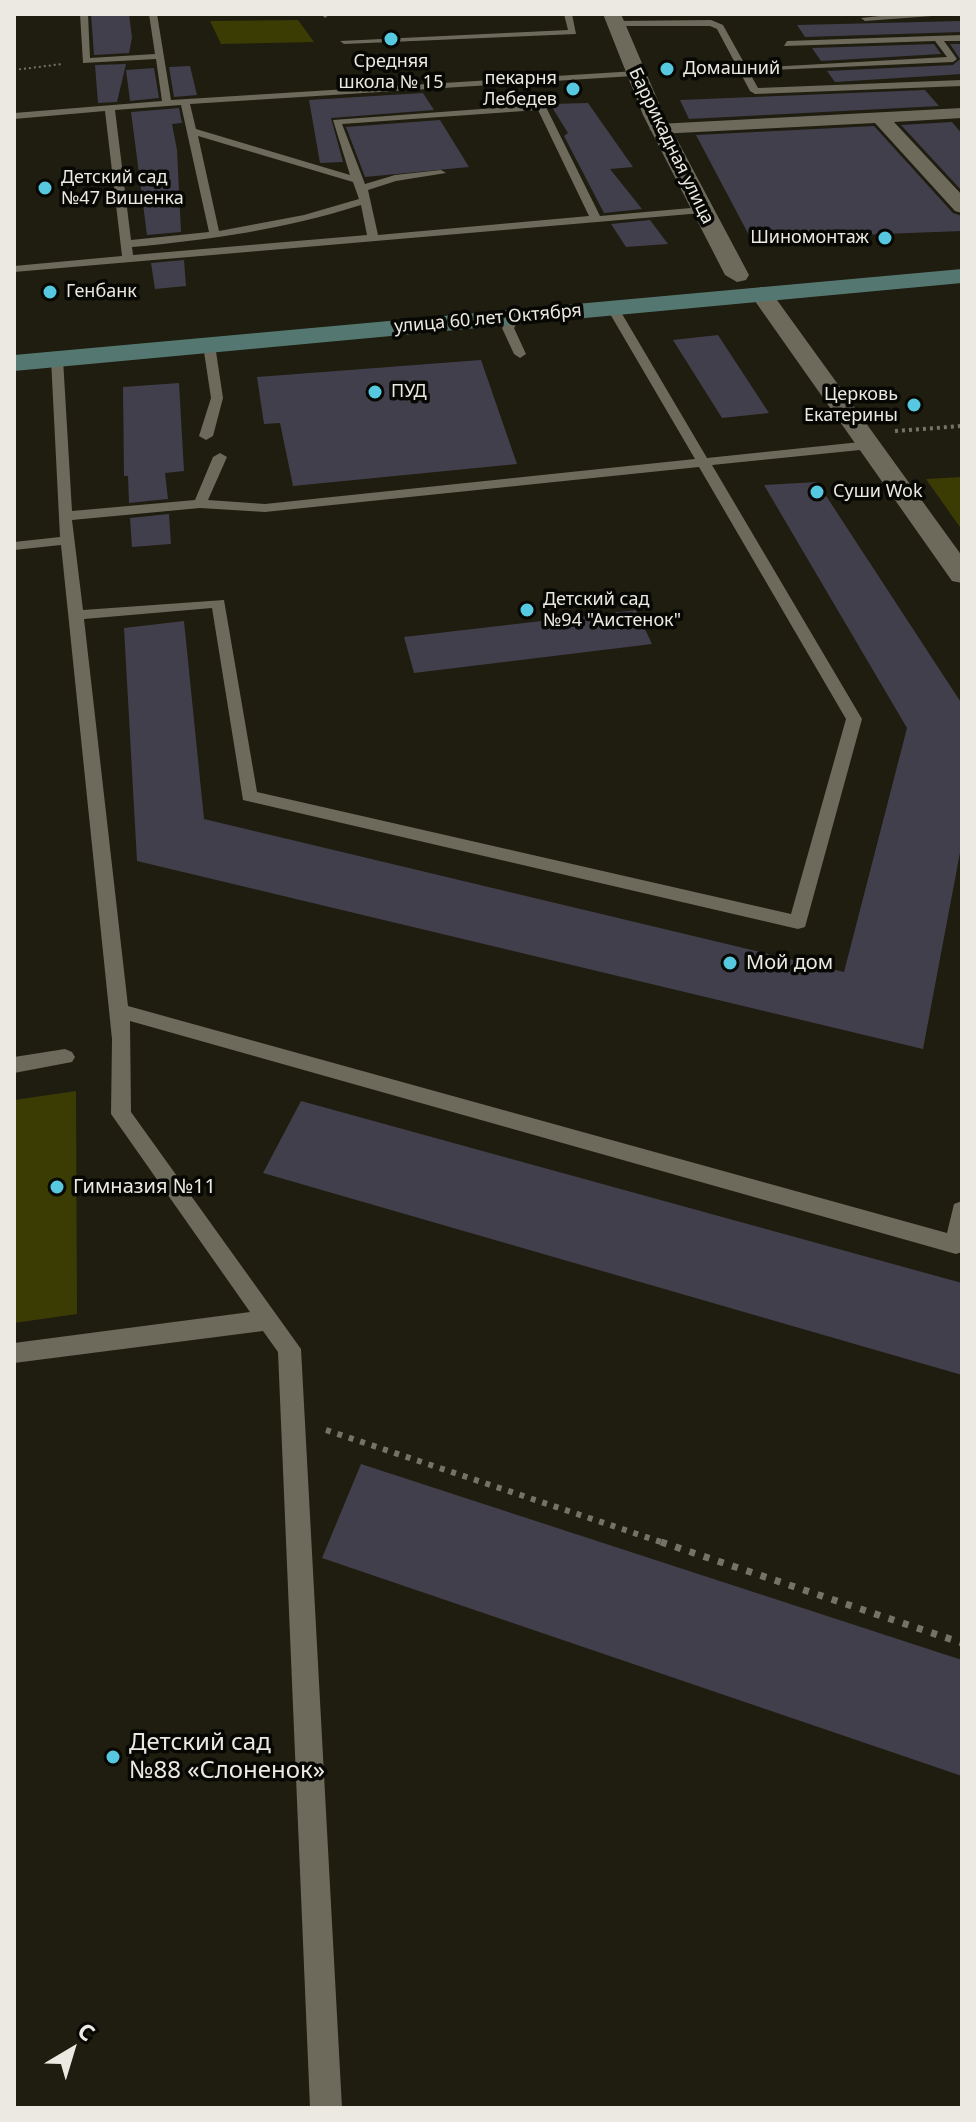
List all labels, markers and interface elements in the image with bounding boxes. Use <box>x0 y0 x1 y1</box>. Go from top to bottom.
marker: Средняя школа № 15 <box>382 30 400 48</box>
place label: Средняя школа № 15 <box>339 51 443 94</box>
place label: Домашний <box>683 58 780 80</box>
marker: Домашний <box>658 60 676 78</box>
street label: Баррикадная улица <box>624 64 718 228</box>
place label: пекарня Лебедев <box>483 68 557 110</box>
marker: пекарня Лебедев <box>564 80 582 98</box>
place label: Детский сад №47 Вишенка <box>61 167 184 210</box>
marker: Детский сад №47 Вишенка <box>36 179 54 197</box>
place label: Шиномонтаж <box>750 227 869 249</box>
marker: Шиномонтаж <box>876 229 894 247</box>
place label: Генбанк <box>66 281 137 303</box>
marker: Генбанк <box>41 283 59 301</box>
street label: улица 60 лет Октября <box>393 300 583 338</box>
place label: ПУД <box>391 381 427 403</box>
marker: ПУД <box>366 383 384 401</box>
place label: Церковь Екатерины <box>804 384 898 426</box>
marker: Церковь Екатерины <box>905 396 923 414</box>
place label: Суши Wok <box>833 481 923 503</box>
marker: Суши Wok <box>808 483 826 501</box>
place label: Детский сад №94 "Аистенок" <box>543 589 681 632</box>
marker: Детский сад №94 "Аистенок" <box>518 601 536 619</box>
place label: Мой дом <box>746 951 833 975</box>
marker: Мой дом <box>721 954 739 972</box>
place label: Гимназия №11 <box>73 1175 216 1199</box>
marker: Гимназия №11 <box>48 1178 66 1196</box>
place label: Детский сад №88 «Слоненок» <box>129 1729 325 1785</box>
marker: Детский сад №88 «Слоненок» <box>104 1748 122 1766</box>
north arrow <box>32 2010 112 2090</box>
text: С <box>72 2015 102 2047</box>

